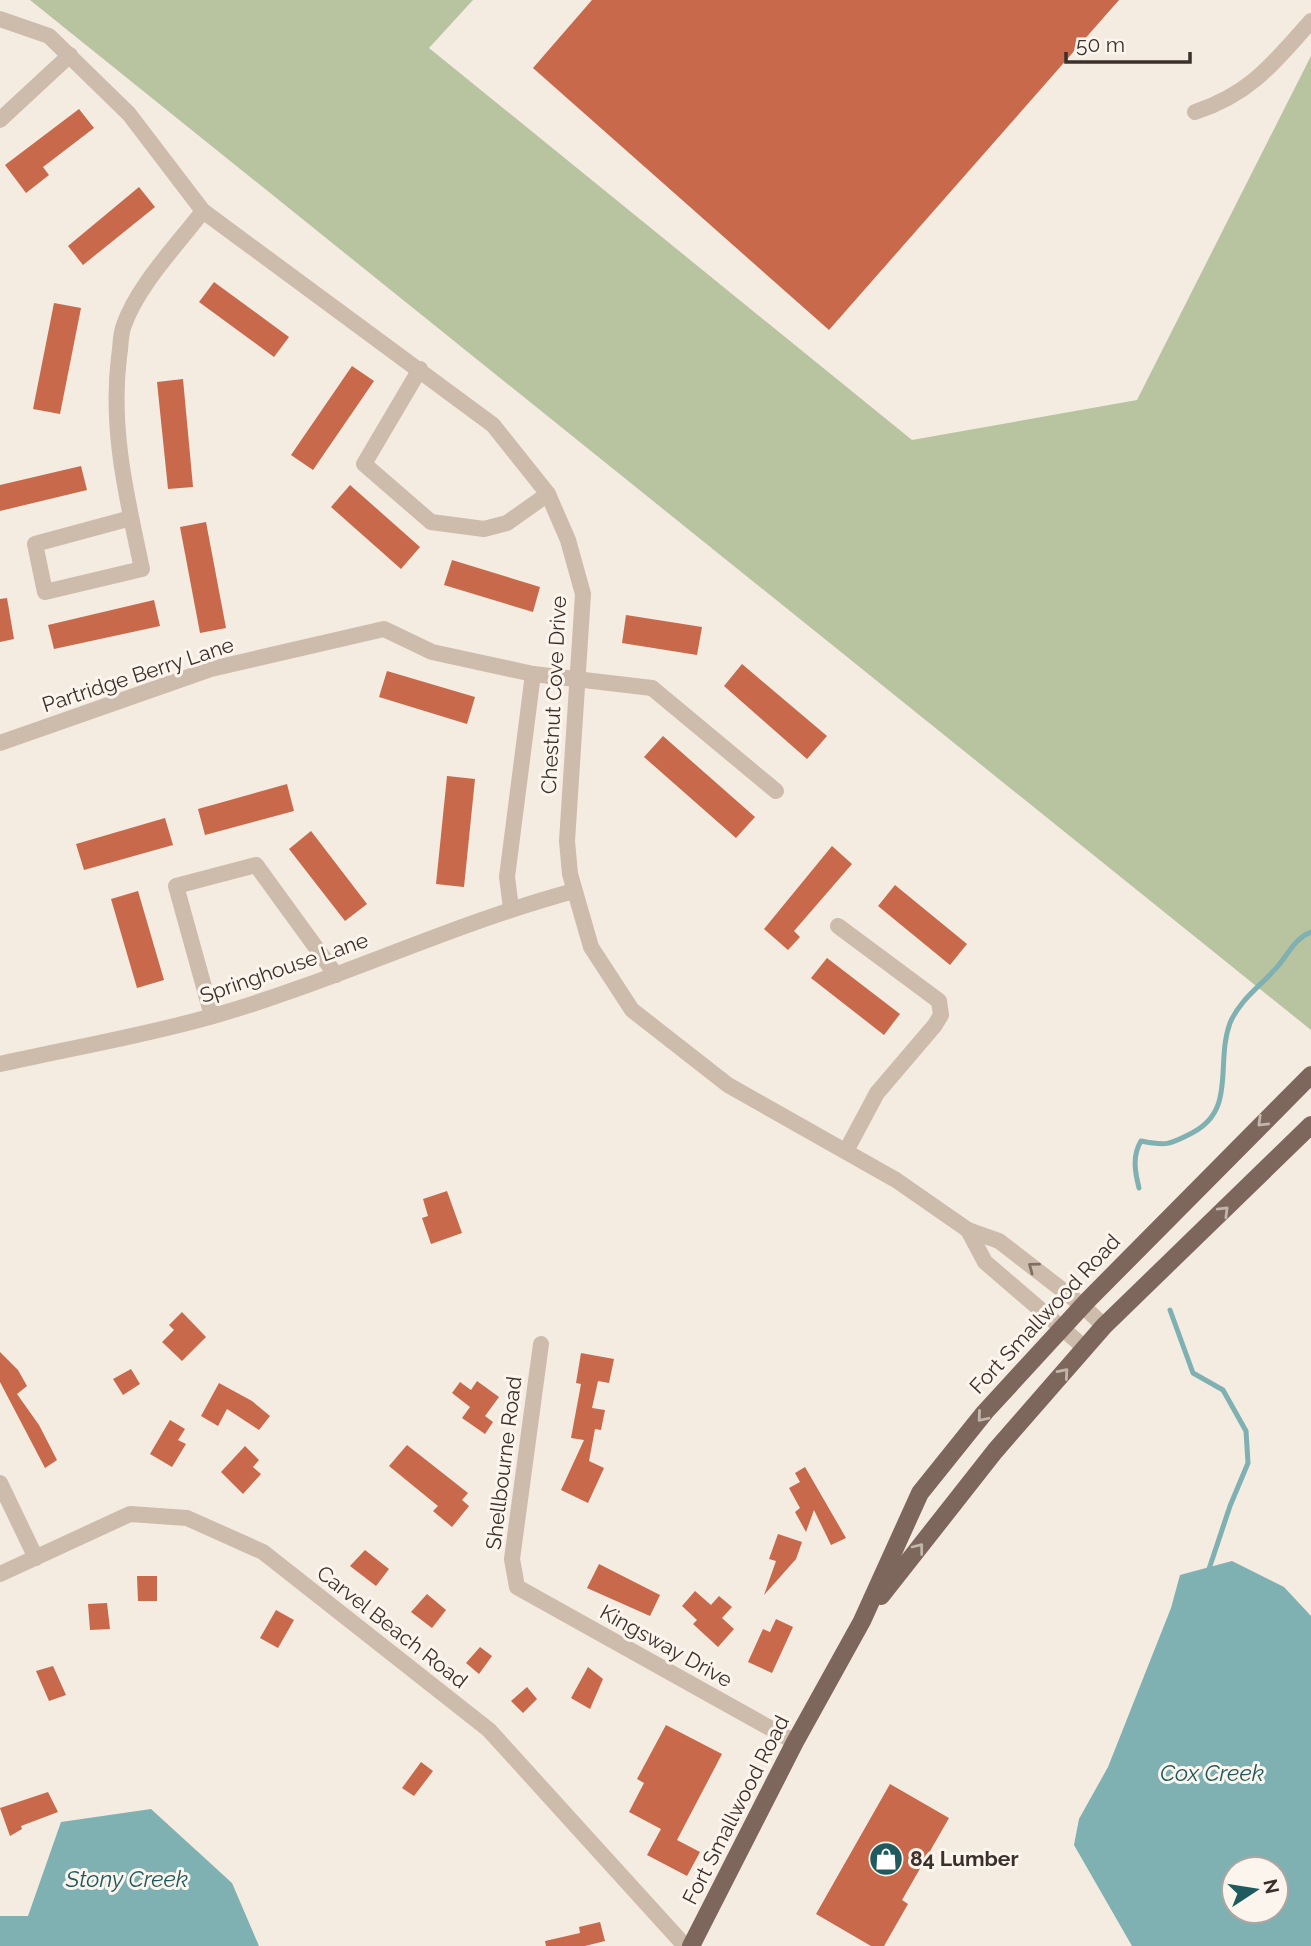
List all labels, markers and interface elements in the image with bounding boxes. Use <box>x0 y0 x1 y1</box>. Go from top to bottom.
scale bar <box>1066 21 1190 65</box>
text: 50 m <box>1076 32 1125 57</box>
street label: Chestnut Cove Drive <box>536 595 571 795</box>
street label: Partridge Berry Lane <box>39 632 237 717</box>
street label: Springhouse Lane <box>196 927 371 1008</box>
one-way arrow <box>1258 1114 1271 1127</box>
one-way arrow <box>1215 1206 1228 1219</box>
street label: Fort Smallwood Road <box>964 1229 1125 1399</box>
one-way arrow <box>1028 1263 1041 1276</box>
one-way arrow <box>1056 1368 1068 1381</box>
street label: Shellbourne Road <box>480 1375 527 1551</box>
one-way arrow <box>977 1409 990 1421</box>
one-way arrow <box>910 1543 923 1556</box>
street label: Carvel Beach Road <box>312 1560 473 1693</box>
street label: Kingsway Drive <box>596 1599 737 1692</box>
street label: Fort Smallwood Road <box>677 1711 794 1909</box>
water label: Cox Creek <box>1160 1759 1264 1786</box>
shop icon: 84 Lumber <box>867 1840 905 1878</box>
place label: 84 Lumber <box>910 1846 1019 1871</box>
north arrow <box>1220 1855 1290 1925</box>
water label: Stony Creek <box>65 1865 188 1892</box>
text: N <box>1259 1877 1284 1896</box>

